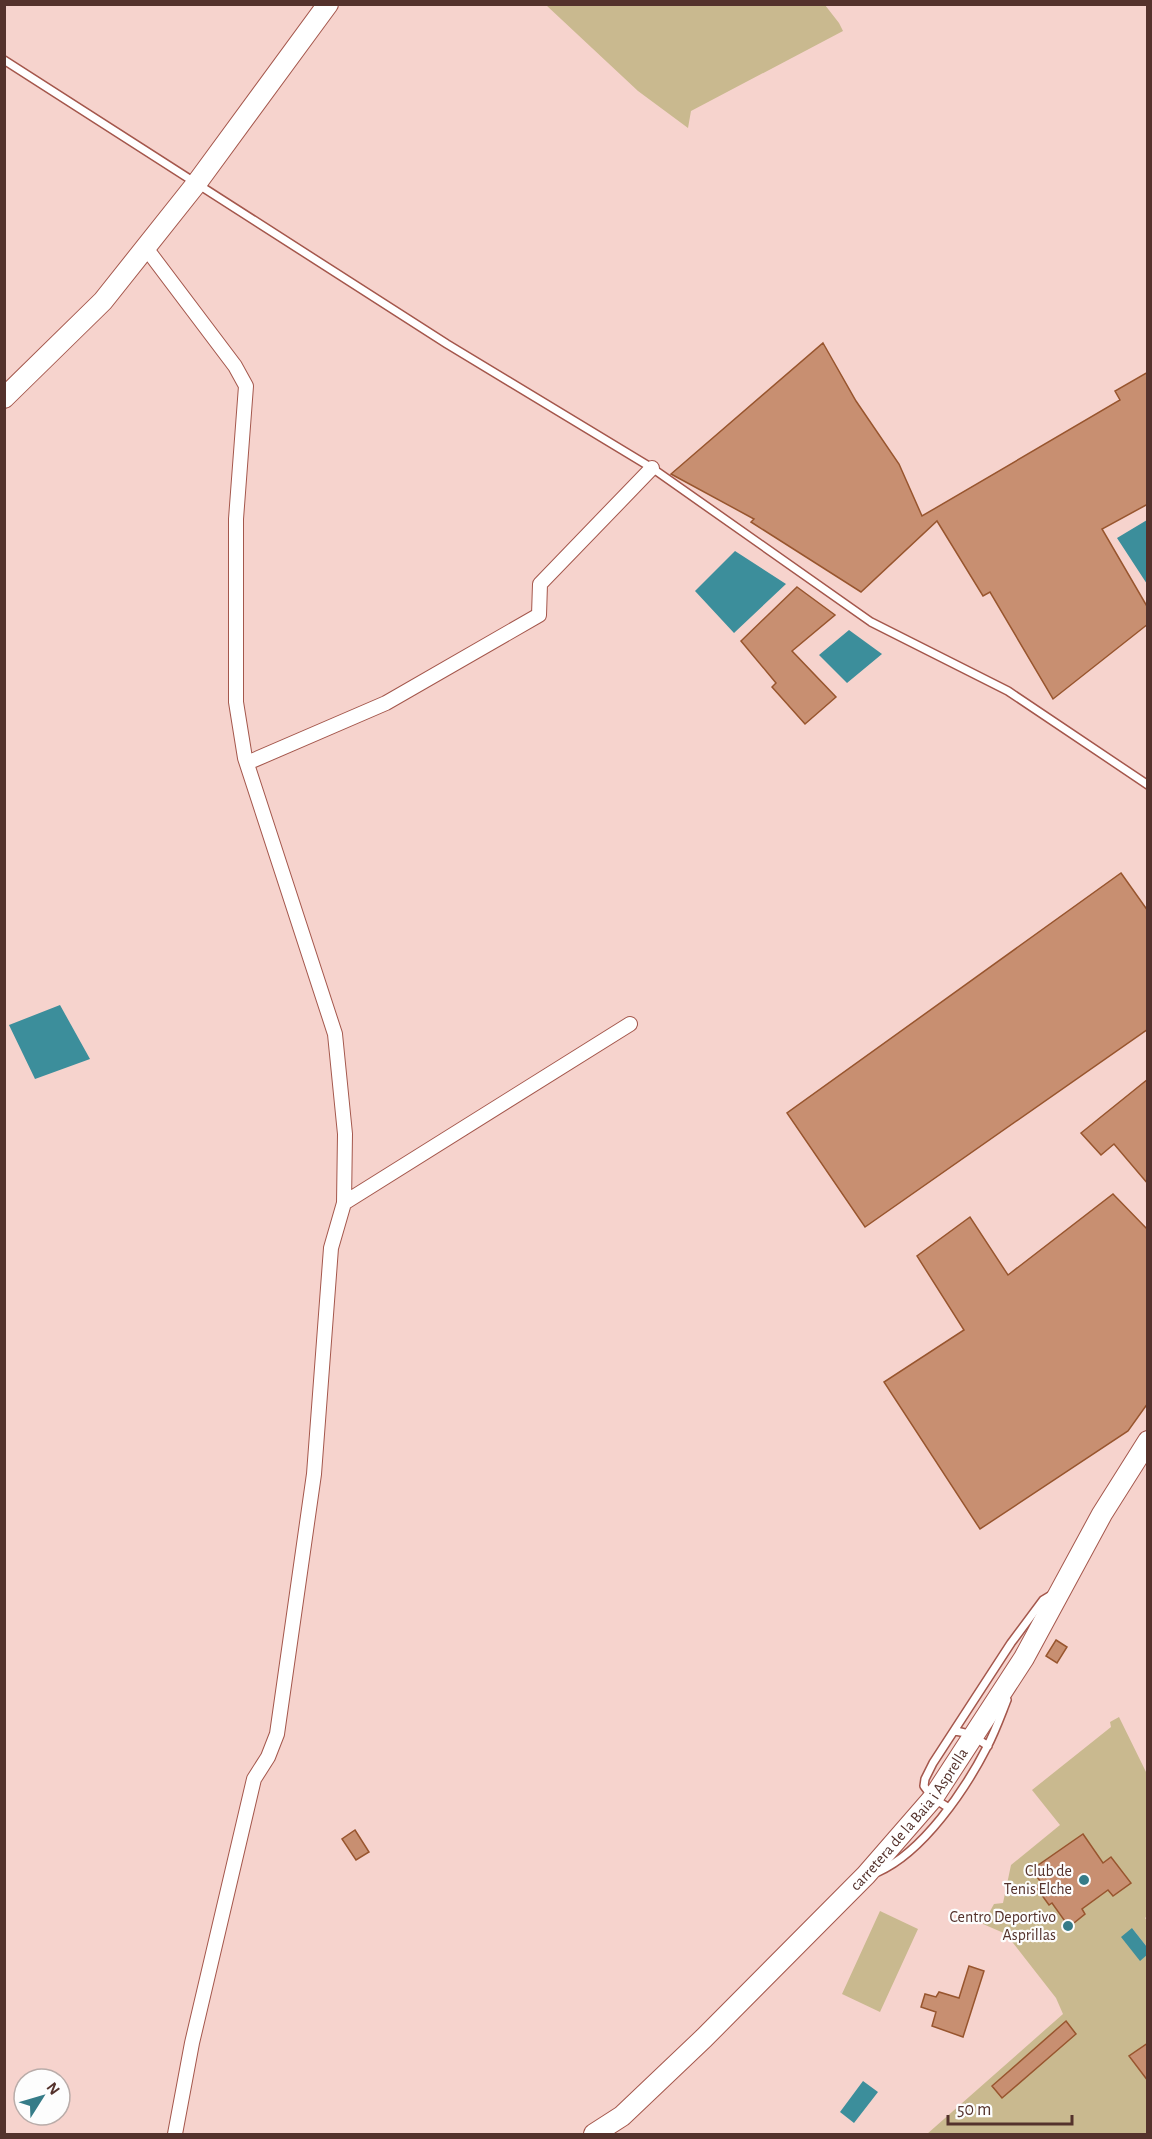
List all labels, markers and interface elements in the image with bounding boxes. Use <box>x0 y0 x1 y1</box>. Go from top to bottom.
street label: carretera de la Baia i Asprella <box>847 1745 971 1894</box>
place label: Club de Tenis Elche <box>1004 1863 1072 1897</box>
marker: Club de Tenis Elche <box>1077 1873 1091 1887</box>
place label: Centro Deportivo Asprillas <box>950 1909 1056 1943</box>
marker: Centro Deportivo Asprillas <box>1061 1919 1075 1933</box>
north arrow <box>12 2067 72 2127</box>
text: N <box>43 2079 63 2098</box>
scale bar <box>948 2088 1072 2126</box>
text: 50 m <box>957 2101 991 2119</box>

